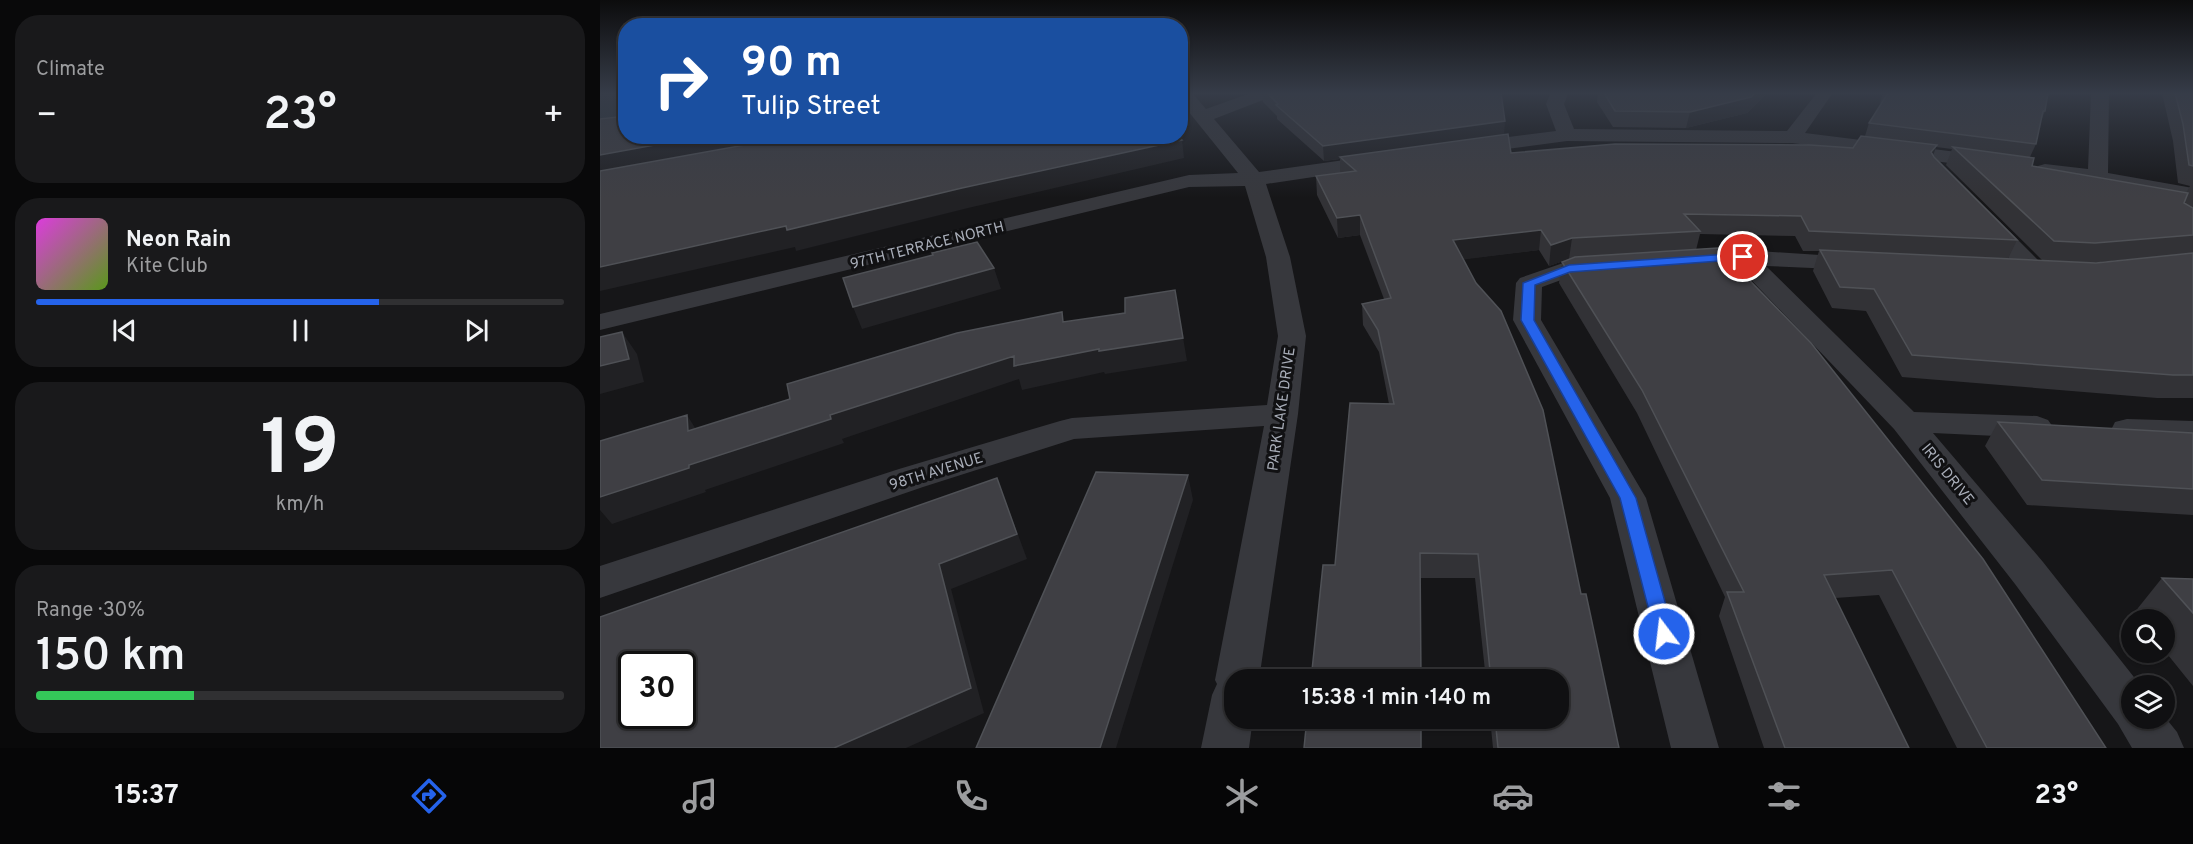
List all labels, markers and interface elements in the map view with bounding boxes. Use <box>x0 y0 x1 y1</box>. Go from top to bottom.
text: 90 m <box>741 38 842 91</box>
icon: right <box>642 42 720 120</box>
text: Climate <box>36 57 105 83</box>
text: 23° <box>263 88 337 145</box>
text: Tulip Street <box>741 90 881 124</box>
text: − <box>36 96 57 138</box>
text: + <box>543 96 564 138</box>
street label: 97TH TERRACE NORTH <box>848 218 1006 275</box>
text: Neon Rain <box>126 227 231 254</box>
pin <box>1717 231 1768 282</box>
icon: arrive <box>1726 240 1759 273</box>
text: Kite Club <box>126 254 208 280</box>
icon: previous <box>108 314 141 347</box>
icon: pause <box>284 314 317 347</box>
icon: next <box>460 314 493 347</box>
street label: PARK LAKE DRIVE <box>1264 346 1301 472</box>
text: 19 <box>260 403 340 502</box>
street label: IRIS DRIVE <box>1916 440 1977 510</box>
street label: 98TH AVENUE <box>887 449 986 496</box>
text: km/h <box>276 492 324 518</box>
text: Range · 30% <box>36 598 145 624</box>
position arrow <box>1632 602 1696 666</box>
map controls <box>2121 609 2175 729</box>
button: search <box>2121 609 2175 663</box>
text: 150 km <box>36 629 185 686</box>
speed limit sign: 30 <box>618 651 696 729</box>
button: layers <box>2121 675 2175 729</box>
text: 15:38 · 1 min · 140 m <box>1302 685 1491 712</box>
icon: directions <box>408 775 450 817</box>
icon: music <box>679 775 721 817</box>
icon: phone <box>950 775 992 817</box>
icon: climate <box>1221 775 1263 817</box>
icon: car <box>1492 775 1534 817</box>
icon: filters <box>1763 775 1805 817</box>
text: 15:37 <box>115 779 179 813</box>
text: 23° <box>2034 779 2078 813</box>

